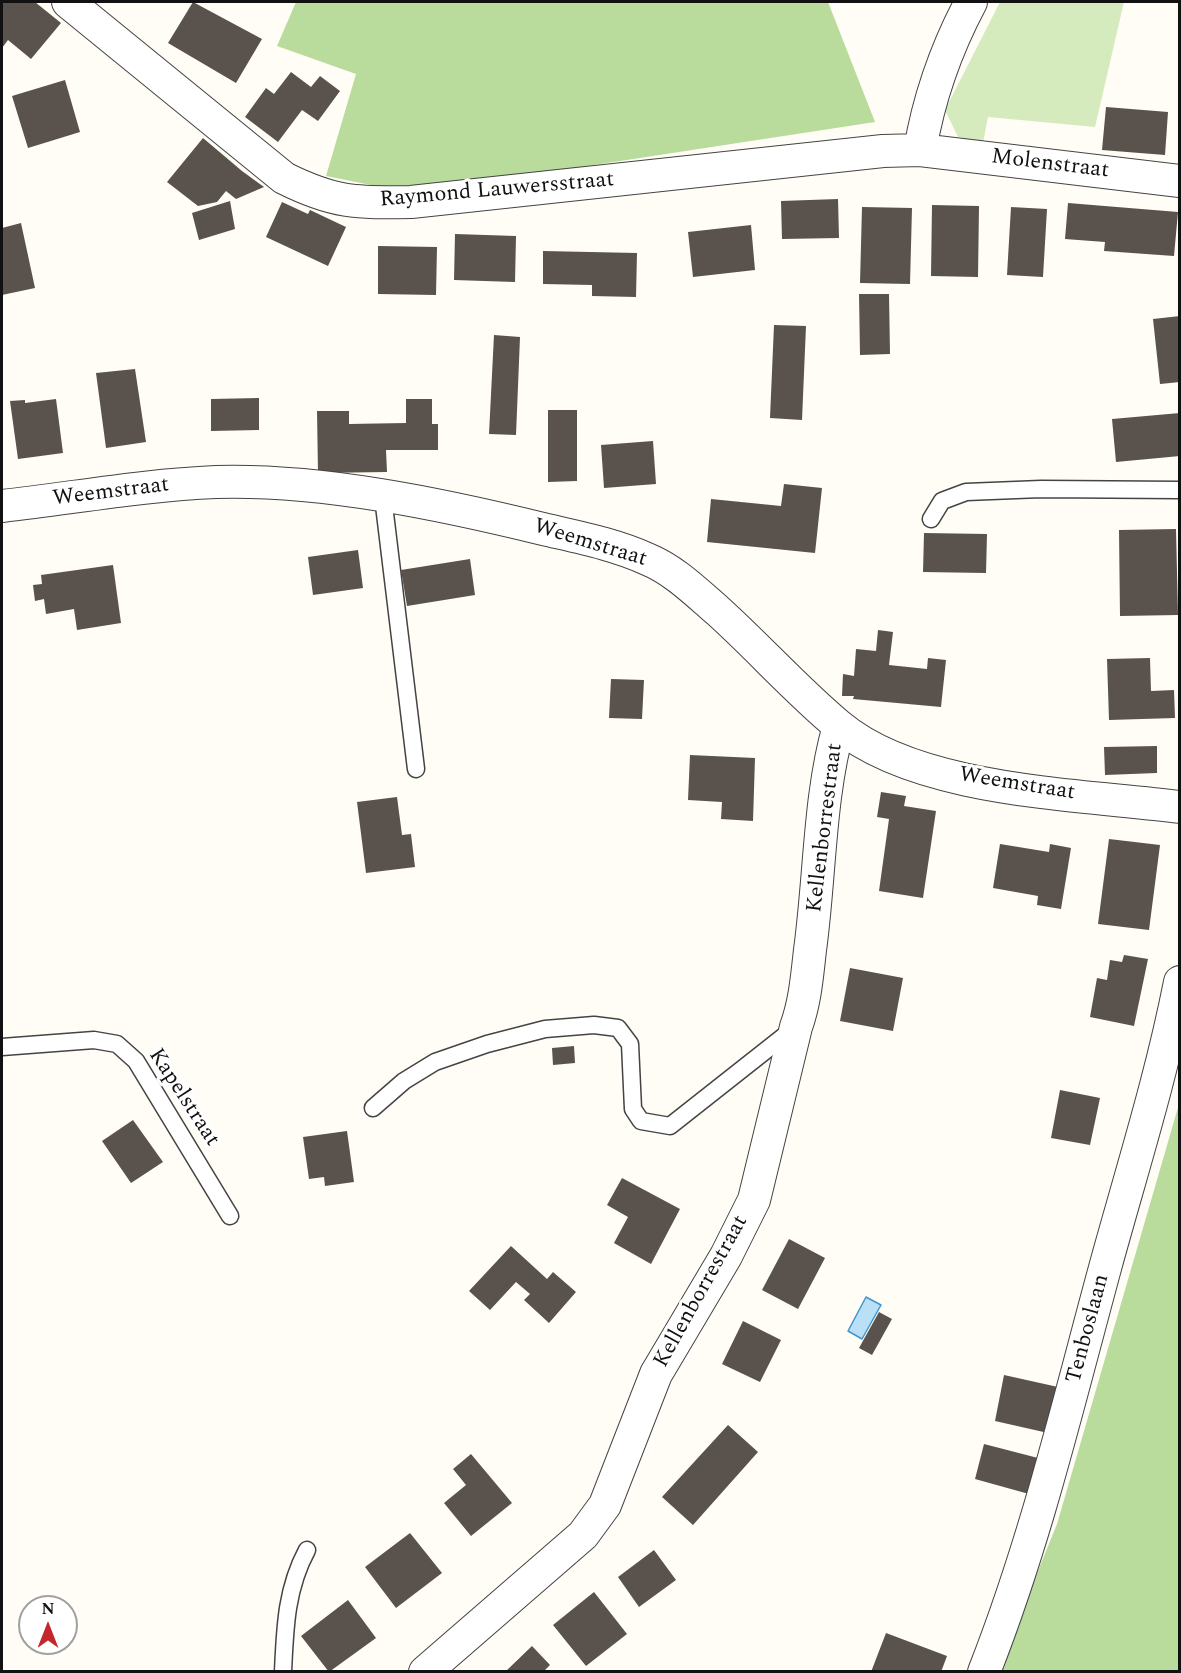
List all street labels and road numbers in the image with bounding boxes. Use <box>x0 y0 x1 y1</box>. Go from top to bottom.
street label: Molenstraat <box>990 145 1110 185</box>
street label: Raymond Lauwersstraat <box>379 168 615 214</box>
street label: Weemstraat <box>51 473 171 513</box>
street label: Weemstraat <box>530 514 650 574</box>
street label: Kellenborrestraat <box>803 742 849 914</box>
street label: Weemstraat <box>957 763 1077 807</box>
street label: Kapelstraat <box>142 1044 224 1152</box>
street label: Kellenborrestraat <box>649 1211 755 1373</box>
street label: Tenboslaan <box>1062 1272 1116 1386</box>

